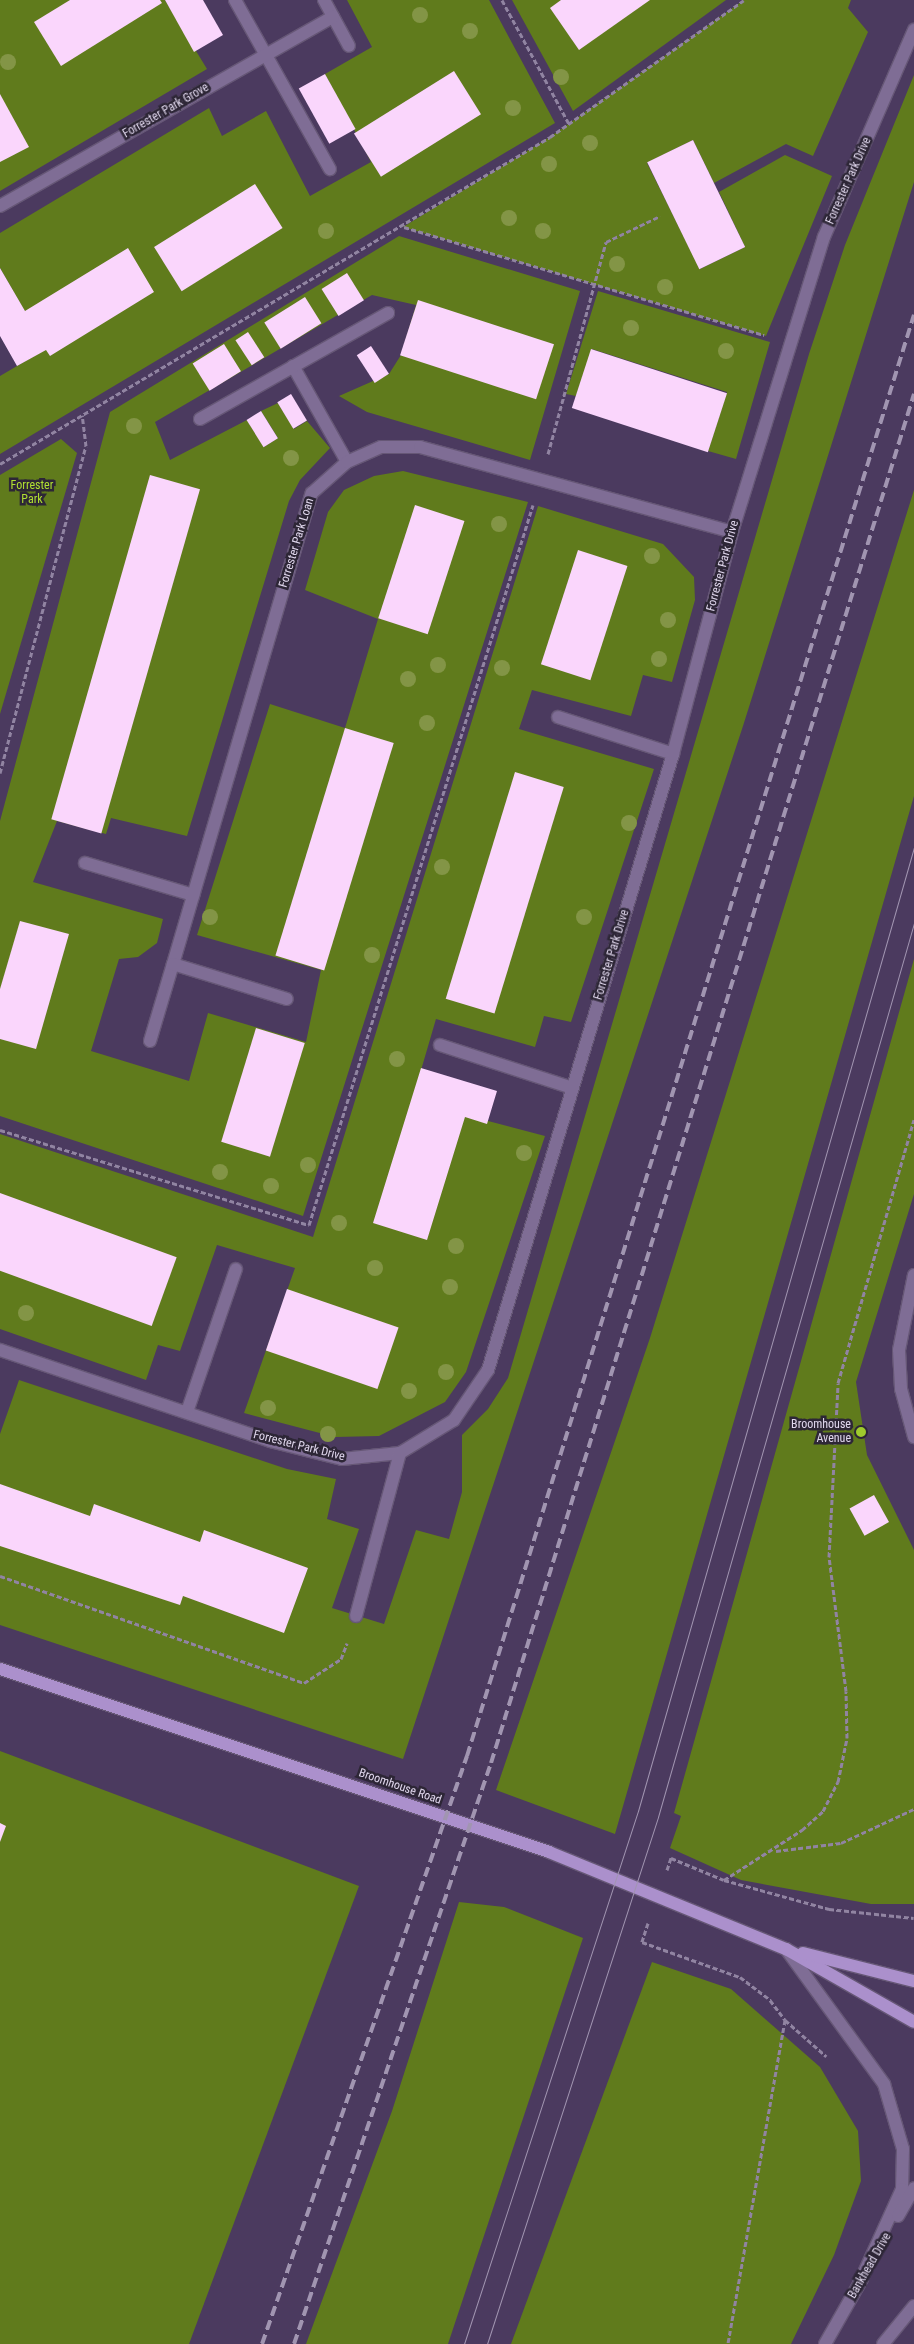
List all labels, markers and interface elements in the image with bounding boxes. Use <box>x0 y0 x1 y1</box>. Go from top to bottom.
street label: Forrester Park Grove <box>120 81 212 141</box>
street label: Forrester Park Drive <box>823 135 875 227</box>
park label: Forrester Park <box>11 479 53 507</box>
street label: Forrester Park Loan <box>277 496 317 590</box>
street label: Forrester Park Drive <box>704 519 742 613</box>
street label: Forrester Park Drive <box>591 908 633 1002</box>
place label: Broomhouse Avenue <box>791 1418 851 1446</box>
marker: Broomhouse Avenue <box>855 1426 867 1438</box>
street label: Forrester Park Drive <box>252 1428 346 1464</box>
street label: Broomhouse Road <box>357 1766 443 1808</box>
street label: Bankhead Drive <box>845 2231 895 2301</box>

